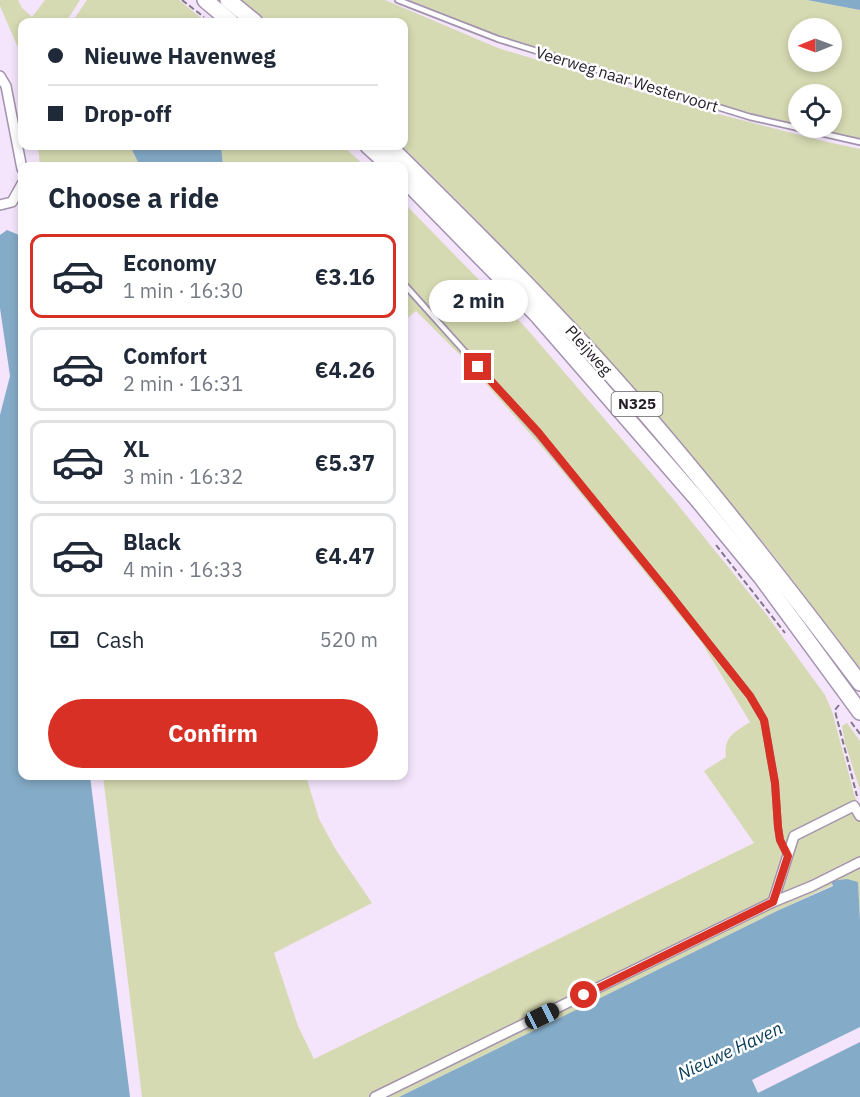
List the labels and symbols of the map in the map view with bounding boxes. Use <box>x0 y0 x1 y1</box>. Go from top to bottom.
north arrow <box>788 18 842 72</box>
street label: Veerweg naar Westervoort <box>533 42 721 116</box>
callout: 2 min <box>428 280 528 322</box>
street label: Pleijweg <box>561 321 617 379</box>
route end <box>464 353 491 380</box>
road number: N325 <box>612 392 662 416</box>
route start <box>570 981 597 1008</box>
car <box>522 1000 562 1032</box>
water label: Nieuwe Haven <box>674 1016 786 1085</box>

